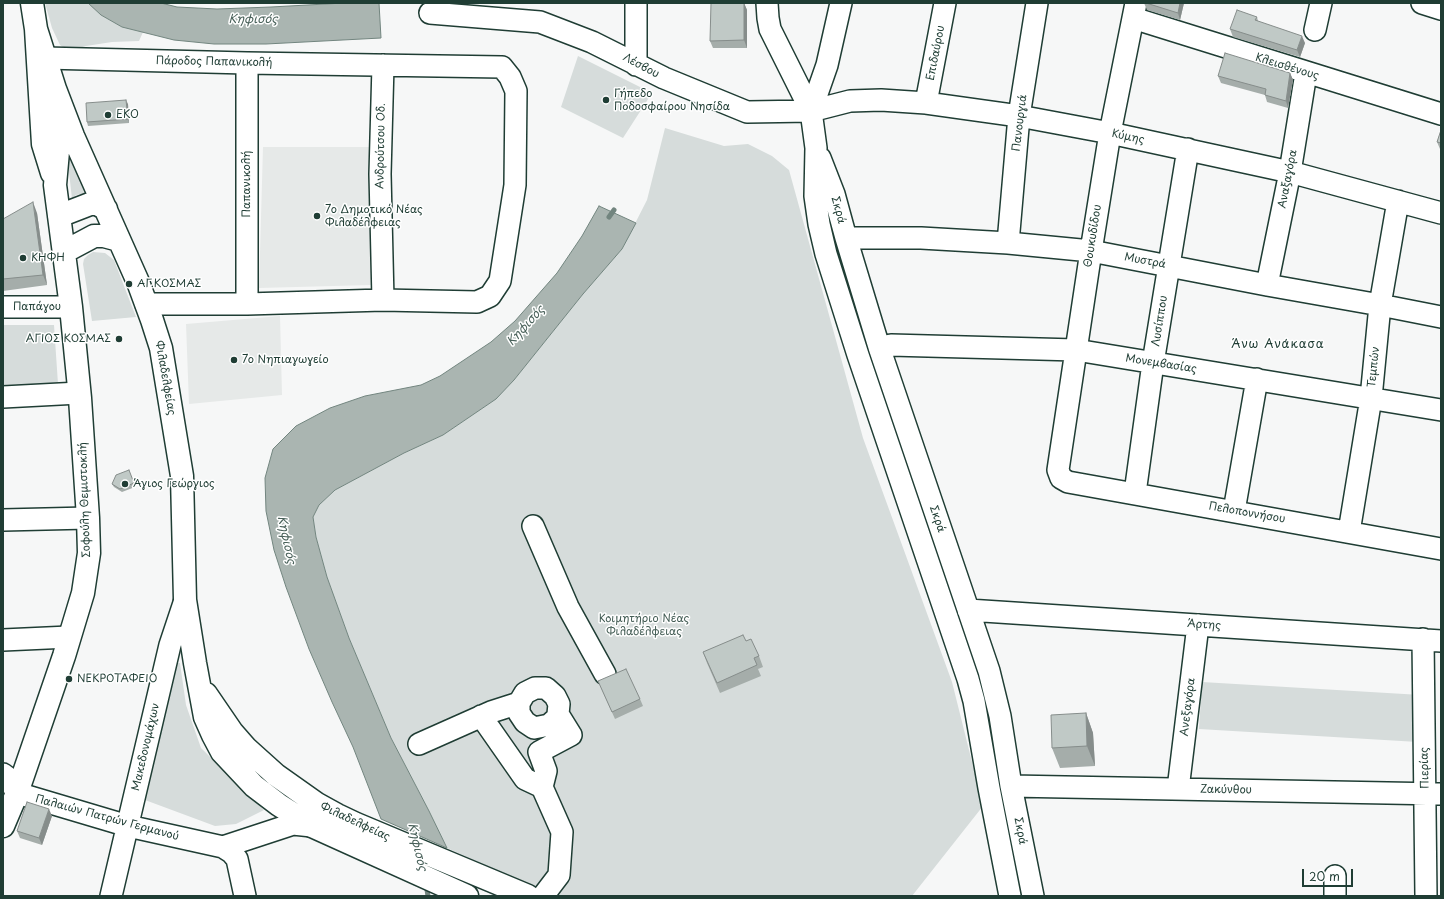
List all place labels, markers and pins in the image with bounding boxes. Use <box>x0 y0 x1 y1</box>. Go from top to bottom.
place label: Γήπεδο Ποδοσφαίρου Νησίδα <box>614 87 730 113</box>
marker: Γήπεδο Ποδοσφαίρου Νησίδα <box>601 95 611 105</box>
place label: EKO <box>116 108 139 122</box>
marker: EKO <box>103 110 113 120</box>
place label: 7ο Δημοτικό Νέας Φιλαδέλφειας <box>325 203 423 229</box>
marker: 7ο Δημοτικό Νέας Φιλαδέλφειας <box>312 211 322 221</box>
place label: ΚΗΦΗ <box>31 251 65 265</box>
marker: ΚΗΦΗ <box>18 253 28 263</box>
place label: ΑΓ.ΚΟΣΜΑΣ <box>137 277 201 291</box>
marker: ΑΓ.ΚΟΣΜΑΣ <box>124 279 134 289</box>
place label: ΑΓΙΟΣ ΚΟΣΜΑΣ <box>26 332 111 346</box>
marker: ΑΓΙΟΣ ΚΟΣΜΑΣ <box>114 334 124 344</box>
place label: 7ο Νηπιαγωγείο <box>242 353 329 367</box>
marker: 7ο Νηπιαγωγείο <box>229 355 239 365</box>
place label: Άγιος Γεώργιος <box>133 477 215 491</box>
marker: Άγιος Γεώργιος <box>120 479 130 489</box>
place label: ΝΕΚΡΟΤΑΦΕΙΟ <box>77 672 157 686</box>
marker: ΝΕΚΡΟΤΑΦΕΙΟ <box>64 674 74 684</box>

